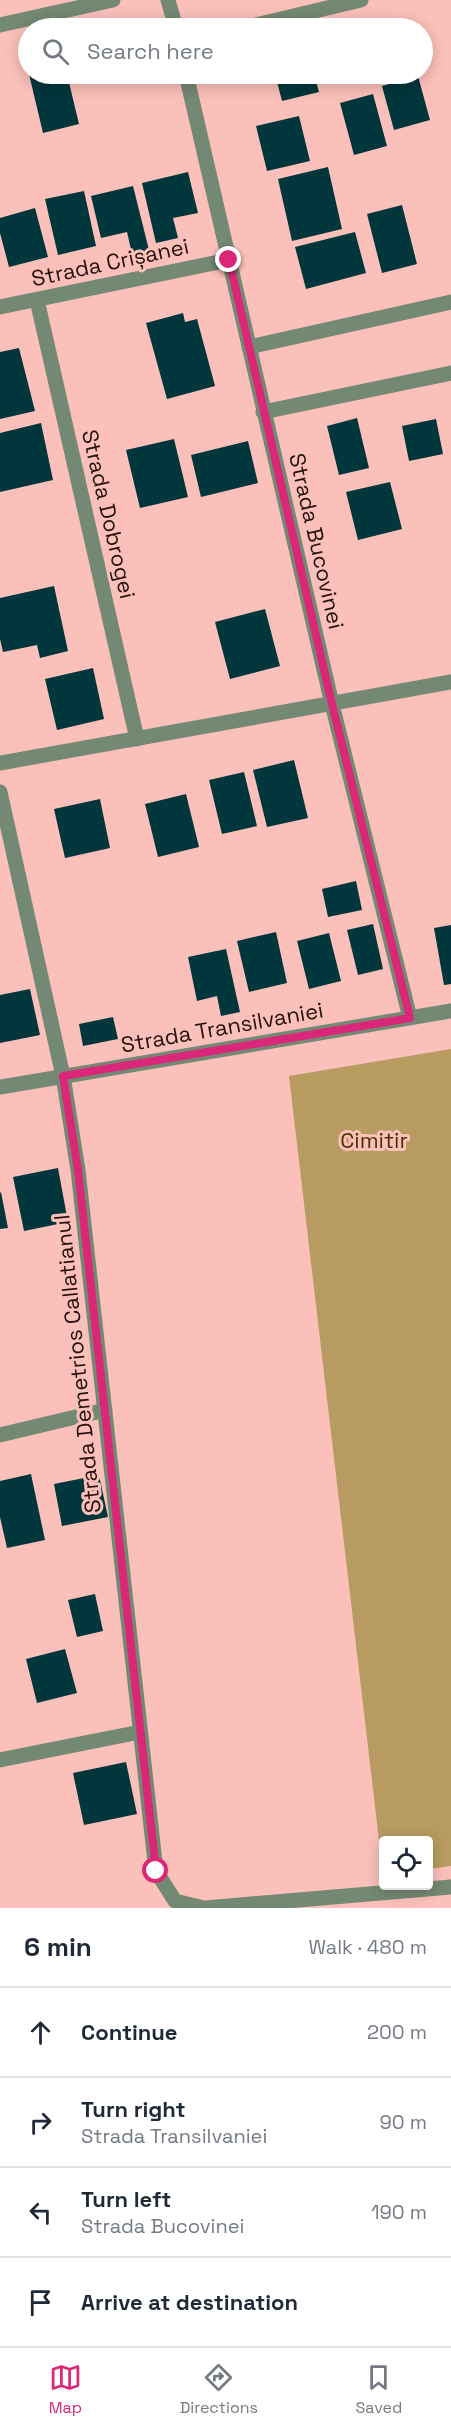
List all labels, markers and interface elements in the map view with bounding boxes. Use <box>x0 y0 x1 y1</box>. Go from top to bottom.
search box <box>18 18 433 84</box>
icon: search <box>39 35 72 68</box>
text: Search here <box>87 37 214 65</box>
street label: Strada Crișanei <box>29 232 191 292</box>
route end <box>215 246 241 272</box>
street label: Strada Dobrogei <box>76 427 142 601</box>
street label: Strada Bucovinei <box>283 450 351 632</box>
street label: Strada Transilvaniei <box>119 995 325 1059</box>
park label: Cimitir <box>340 1126 408 1154</box>
street label: Strada Demetrios Callatianul <box>47 1213 107 1515</box>
map controls <box>379 1836 433 1890</box>
button: locate <box>379 1836 433 1890</box>
route start <box>142 1857 168 1883</box>
text: 6 min <box>24 1930 92 1964</box>
text: Walk · 480 m <box>308 1934 427 1960</box>
icon: ahead <box>24 2016 57 2049</box>
text: Continue <box>81 2018 177 2046</box>
text: 200 m <box>367 2019 427 2045</box>
text: Turn right <box>81 2095 186 2123</box>
icon: right <box>24 2106 57 2139</box>
text: 90 m <box>380 2109 427 2135</box>
text: Strada Transilvaniei <box>81 2123 267 2149</box>
text: Turn left <box>81 2185 171 2213</box>
icon: left <box>24 2196 57 2229</box>
text: 190 m <box>371 2199 427 2225</box>
text: Strada Bucovinei <box>81 2213 244 2239</box>
icon: arrive <box>24 2286 57 2319</box>
text: Arrive at destination <box>81 2288 298 2316</box>
tab: Map <box>49 2361 82 2418</box>
tab: Directions <box>180 2361 258 2418</box>
tab: Saved <box>356 2361 402 2418</box>

